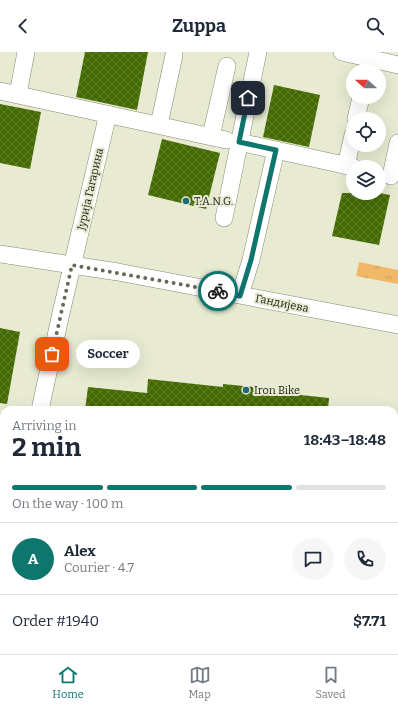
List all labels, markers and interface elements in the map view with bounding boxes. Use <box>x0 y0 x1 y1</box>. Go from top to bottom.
icon: back <box>12 15 34 37</box>
text: Zuppa <box>172 15 226 37</box>
icon: search <box>364 15 386 37</box>
north arrow <box>346 64 386 104</box>
map controls <box>346 64 386 200</box>
pin <box>231 81 265 115</box>
icon: home <box>237 87 259 109</box>
button: locate <box>346 112 386 152</box>
street label: Јурија Гагарина <box>74 147 106 232</box>
button: layers <box>346 160 386 200</box>
place label: T.A.N.G. <box>194 195 233 208</box>
marker: T.A.N.G. <box>181 196 191 206</box>
courier <box>198 271 238 311</box>
icon: bike <box>207 280 229 302</box>
street label: Гандијева <box>254 292 310 315</box>
pin <box>35 337 69 371</box>
callout: Soccer <box>76 340 140 368</box>
icon: bag <box>41 343 63 365</box>
text: Soccer <box>87 346 129 361</box>
place label: Iron Bike <box>254 384 300 397</box>
marker: Iron Bike <box>241 385 251 395</box>
text: Arriving in <box>12 418 77 433</box>
text: 18:43–18:48 <box>304 431 386 449</box>
text: 2 min <box>12 432 81 463</box>
text: On the way · 100 m <box>12 496 123 511</box>
button: chat <box>292 538 334 580</box>
button: phone <box>344 538 386 580</box>
text: Alex <box>64 542 96 560</box>
text: A <box>28 550 38 568</box>
text: Courier · 4.7 <box>64 560 134 575</box>
text: Order #1940 <box>12 612 99 630</box>
text: $7.71 <box>353 612 386 630</box>
tab: Home <box>52 664 84 701</box>
tab: Map <box>189 664 211 701</box>
tab: Saved <box>315 664 346 701</box>

